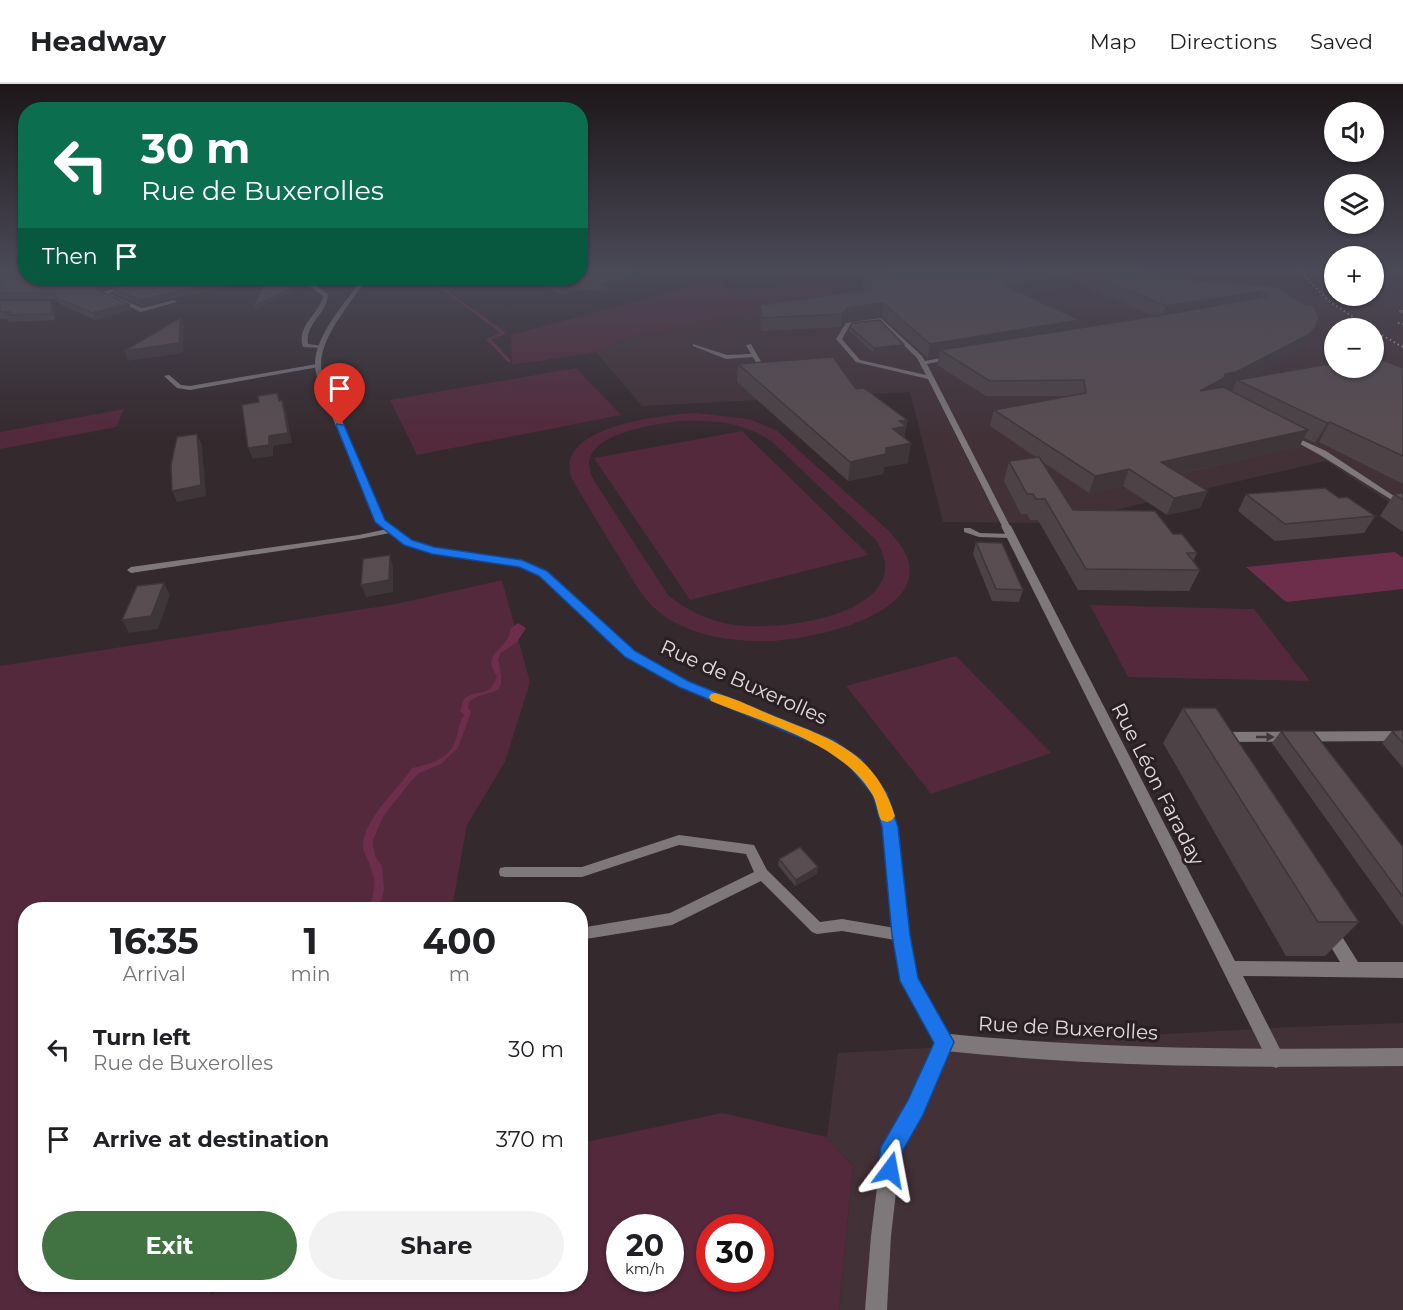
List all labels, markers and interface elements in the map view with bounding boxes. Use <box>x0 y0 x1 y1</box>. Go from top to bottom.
text: Headway <box>30 24 166 58</box>
text: Map <box>1090 29 1136 54</box>
text: Directions <box>1169 29 1277 54</box>
text: Saved <box>1310 29 1373 54</box>
map controls <box>1324 102 1384 378</box>
button: sound <box>1324 102 1384 162</box>
text: 30 m <box>141 122 250 174</box>
icon: left <box>42 126 120 204</box>
text: Rue de Buxerolles <box>141 174 384 207</box>
button: layers <box>1324 174 1384 234</box>
icon: arrive <box>110 240 143 273</box>
text: Then <box>42 243 98 270</box>
button: + <box>1324 246 1384 306</box>
button: − <box>1324 318 1384 378</box>
pin <box>314 363 365 425</box>
icon: arrive <box>323 372 356 405</box>
street label: Rue de Buxerolles <box>657 634 831 730</box>
street label: Rue Léon Faraday <box>1107 699 1209 869</box>
one-way arrow <box>1256 732 1275 742</box>
text: 16:35 <box>110 919 199 963</box>
text: 1 <box>304 919 318 963</box>
text: 400 <box>422 919 496 963</box>
text: Arrival <box>123 962 186 986</box>
text: min <box>291 962 331 986</box>
text: m <box>449 962 470 986</box>
street label: Rue de Buxerolles <box>978 1011 1159 1045</box>
text: Turn left <box>93 1024 191 1051</box>
icon: left <box>42 1033 75 1066</box>
text: 30 m <box>508 1036 564 1063</box>
text: Rue de Buxerolles <box>93 1051 273 1075</box>
icon: arrive <box>42 1123 75 1156</box>
text: Arrive at destination <box>93 1126 329 1153</box>
text: 370 m <box>496 1126 564 1153</box>
position arrow <box>858 1138 922 1202</box>
button: Exit <box>42 1211 297 1280</box>
button: Share <box>309 1211 564 1280</box>
speed limit sign: 30 <box>696 1214 774 1292</box>
text: 20 <box>626 1227 664 1264</box>
text: km/h <box>625 1259 665 1278</box>

